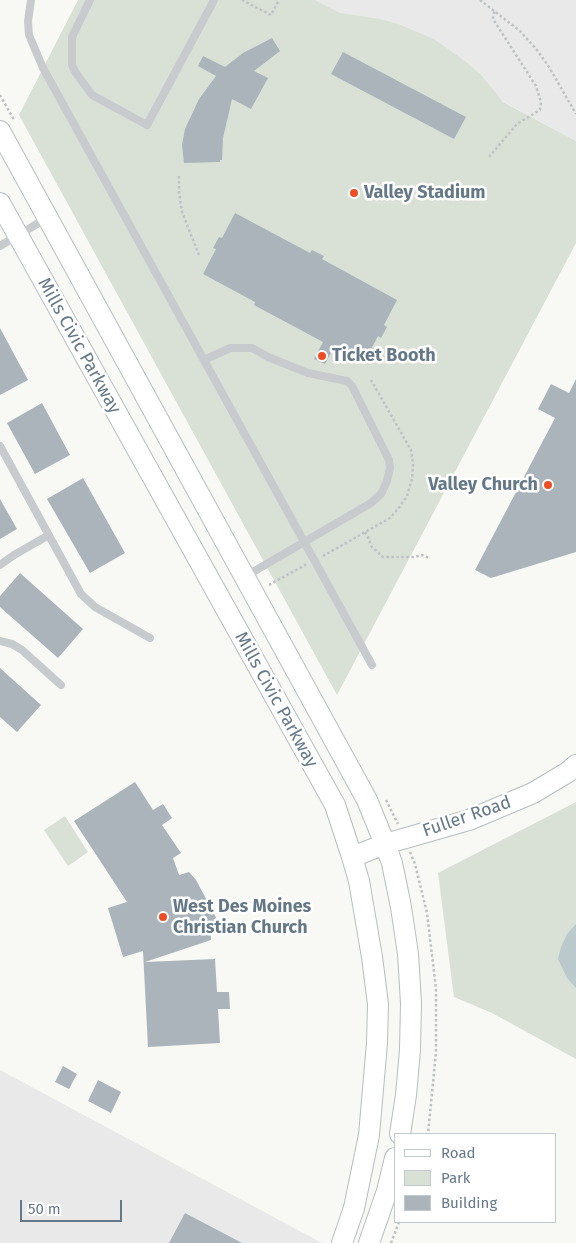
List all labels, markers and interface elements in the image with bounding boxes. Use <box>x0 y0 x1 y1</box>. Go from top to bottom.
place label: Valley Stadium <box>364 182 485 204</box>
marker: Valley Stadium <box>348 187 360 199</box>
street label: Mills Civic Parkway <box>33 274 125 418</box>
place label: Ticket Booth <box>332 345 436 367</box>
marker: Ticket Booth <box>316 350 328 362</box>
place label: Valley Church <box>428 474 538 496</box>
marker: Valley Church <box>542 479 554 491</box>
street label: Mills Civic Parkway <box>230 628 322 772</box>
street label: Fuller Road <box>420 792 514 842</box>
place label: West Des Moines Christian Church <box>173 896 311 939</box>
marker: West Des Moines Christian Church <box>157 911 169 923</box>
legend <box>394 1133 556 1223</box>
text: Road <box>441 1144 476 1162</box>
text: Park <box>441 1169 471 1187</box>
scale bar <box>22 1190 125 1222</box>
text: Building <box>441 1194 497 1212</box>
text: 50 m <box>28 1200 61 1218</box>

